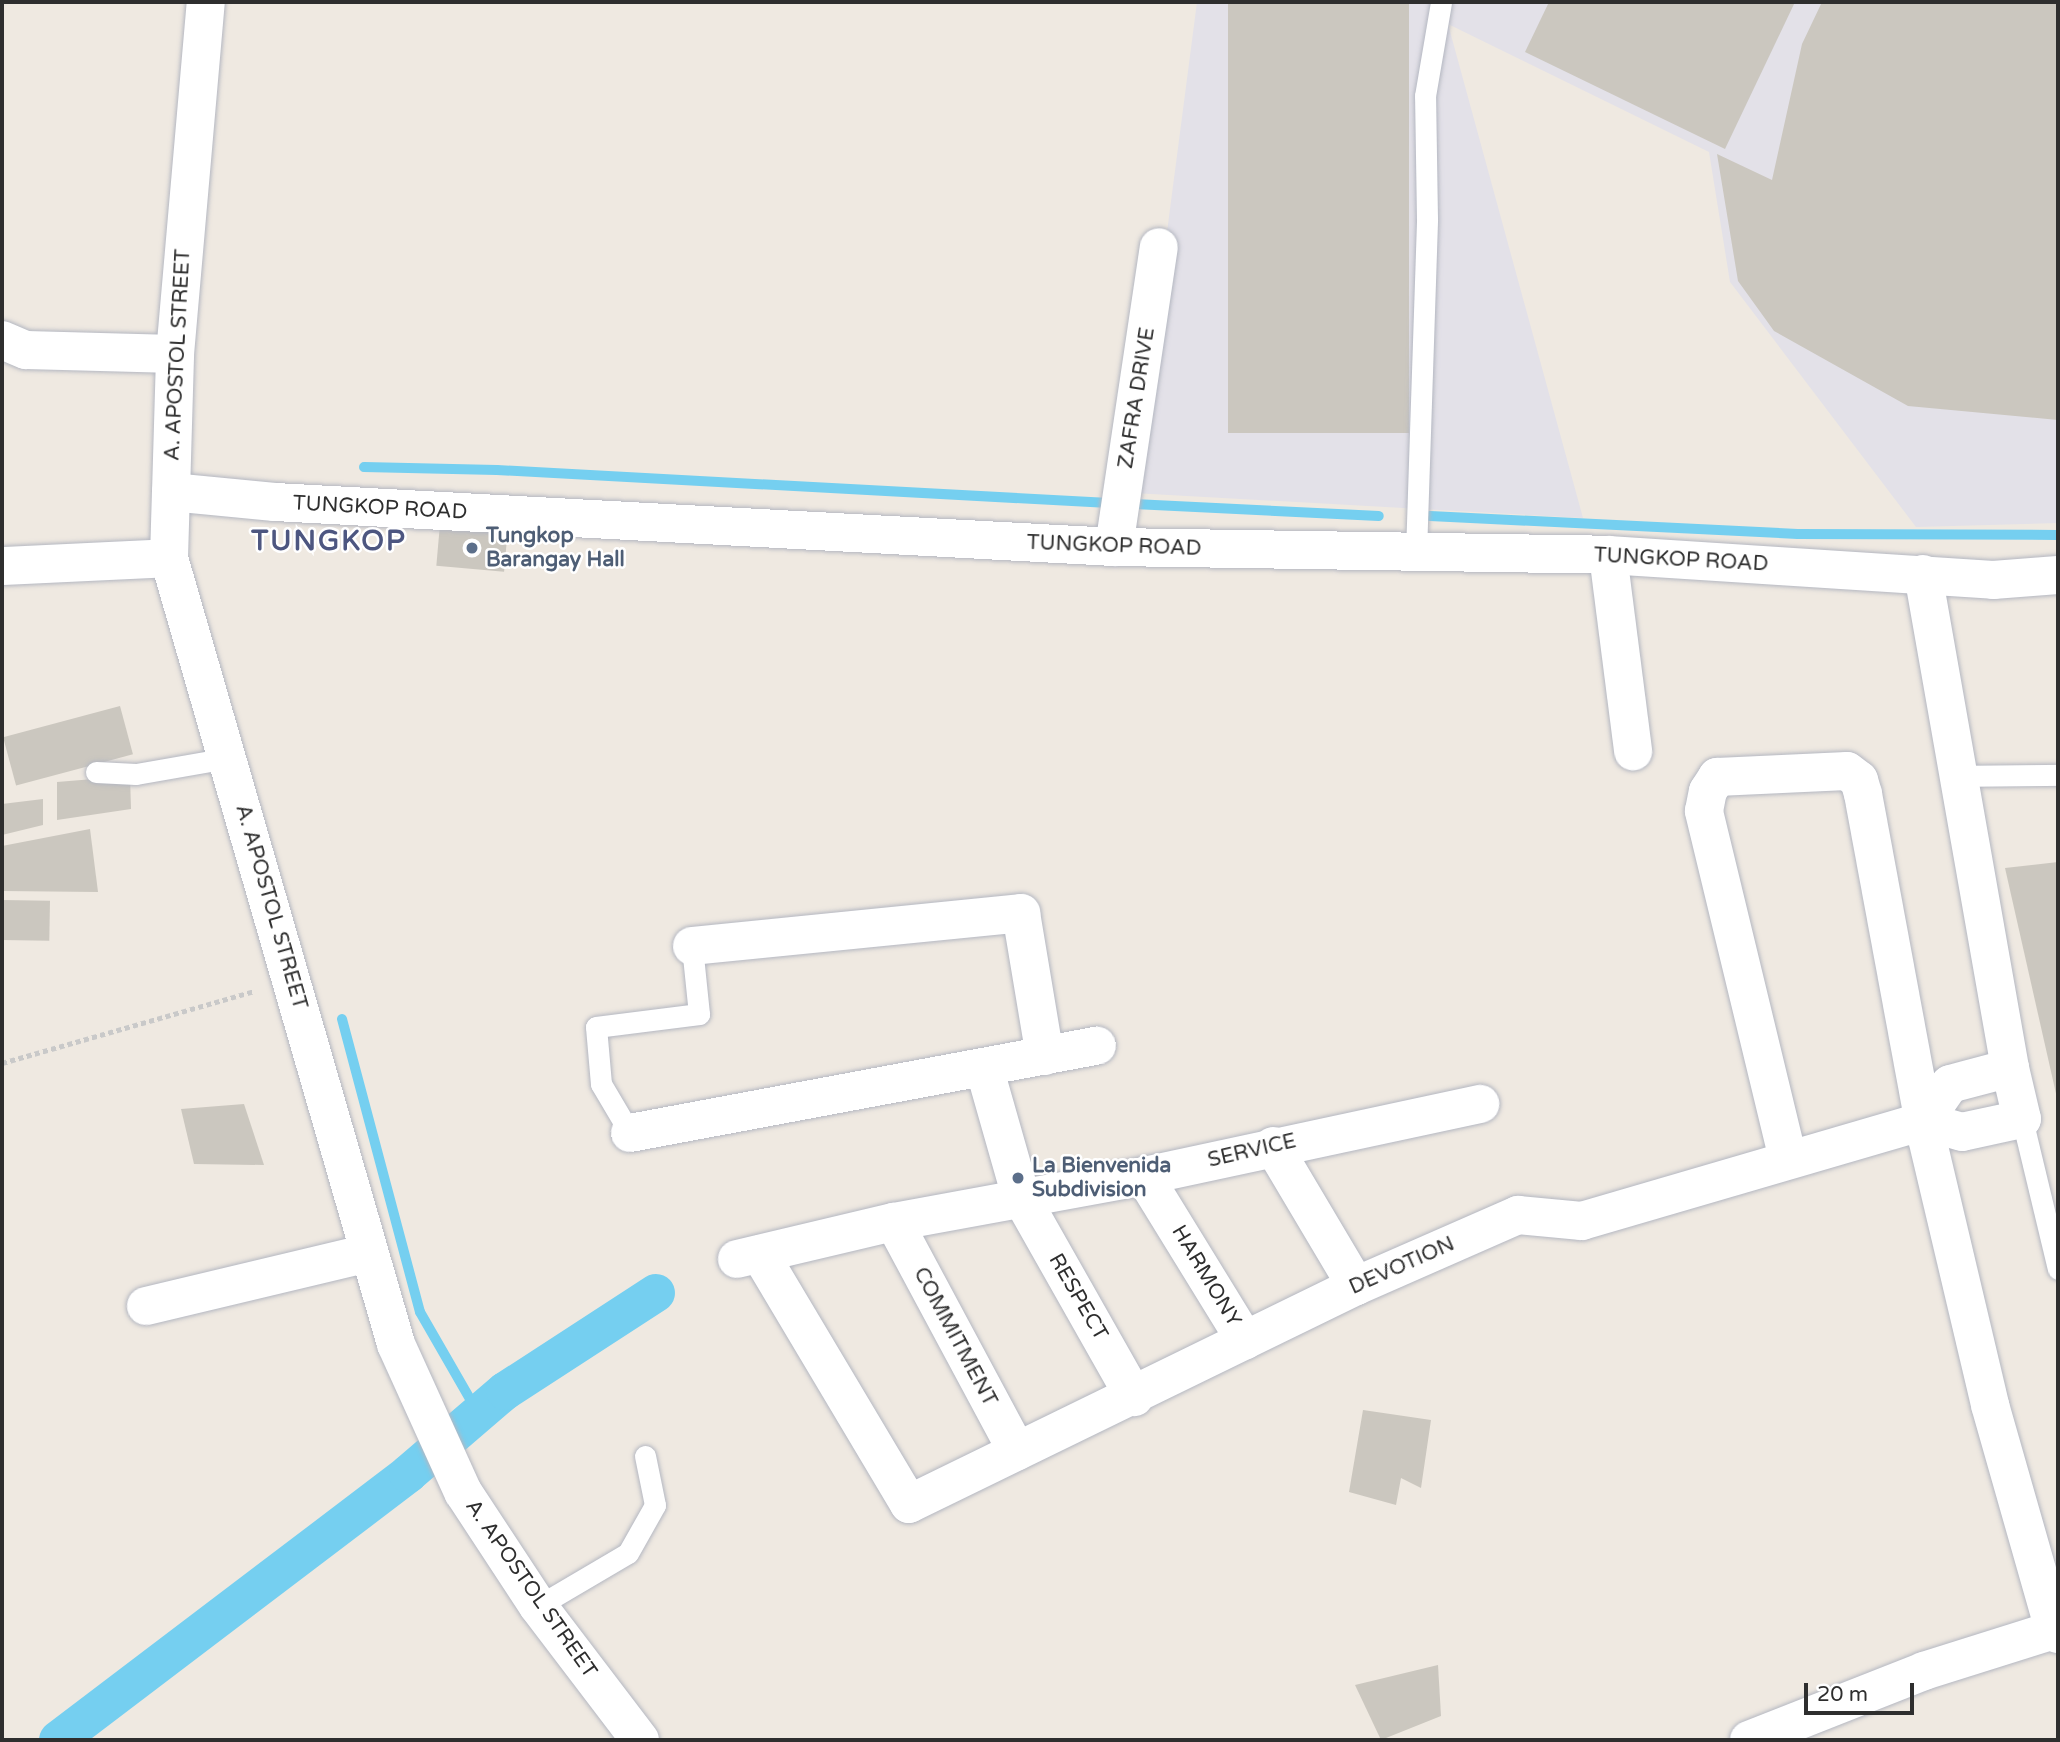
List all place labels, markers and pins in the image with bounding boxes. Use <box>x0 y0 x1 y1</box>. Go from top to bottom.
place label: Tungkop Barangay Hall <box>486 523 625 573</box>
marker: Tungkop Barangay Hall <box>464 540 480 556</box>
place label: La Bienvenida Subdivision <box>1032 1153 1171 1203</box>
marker: La Bienvenida Subdivision <box>1010 1170 1026 1186</box>

